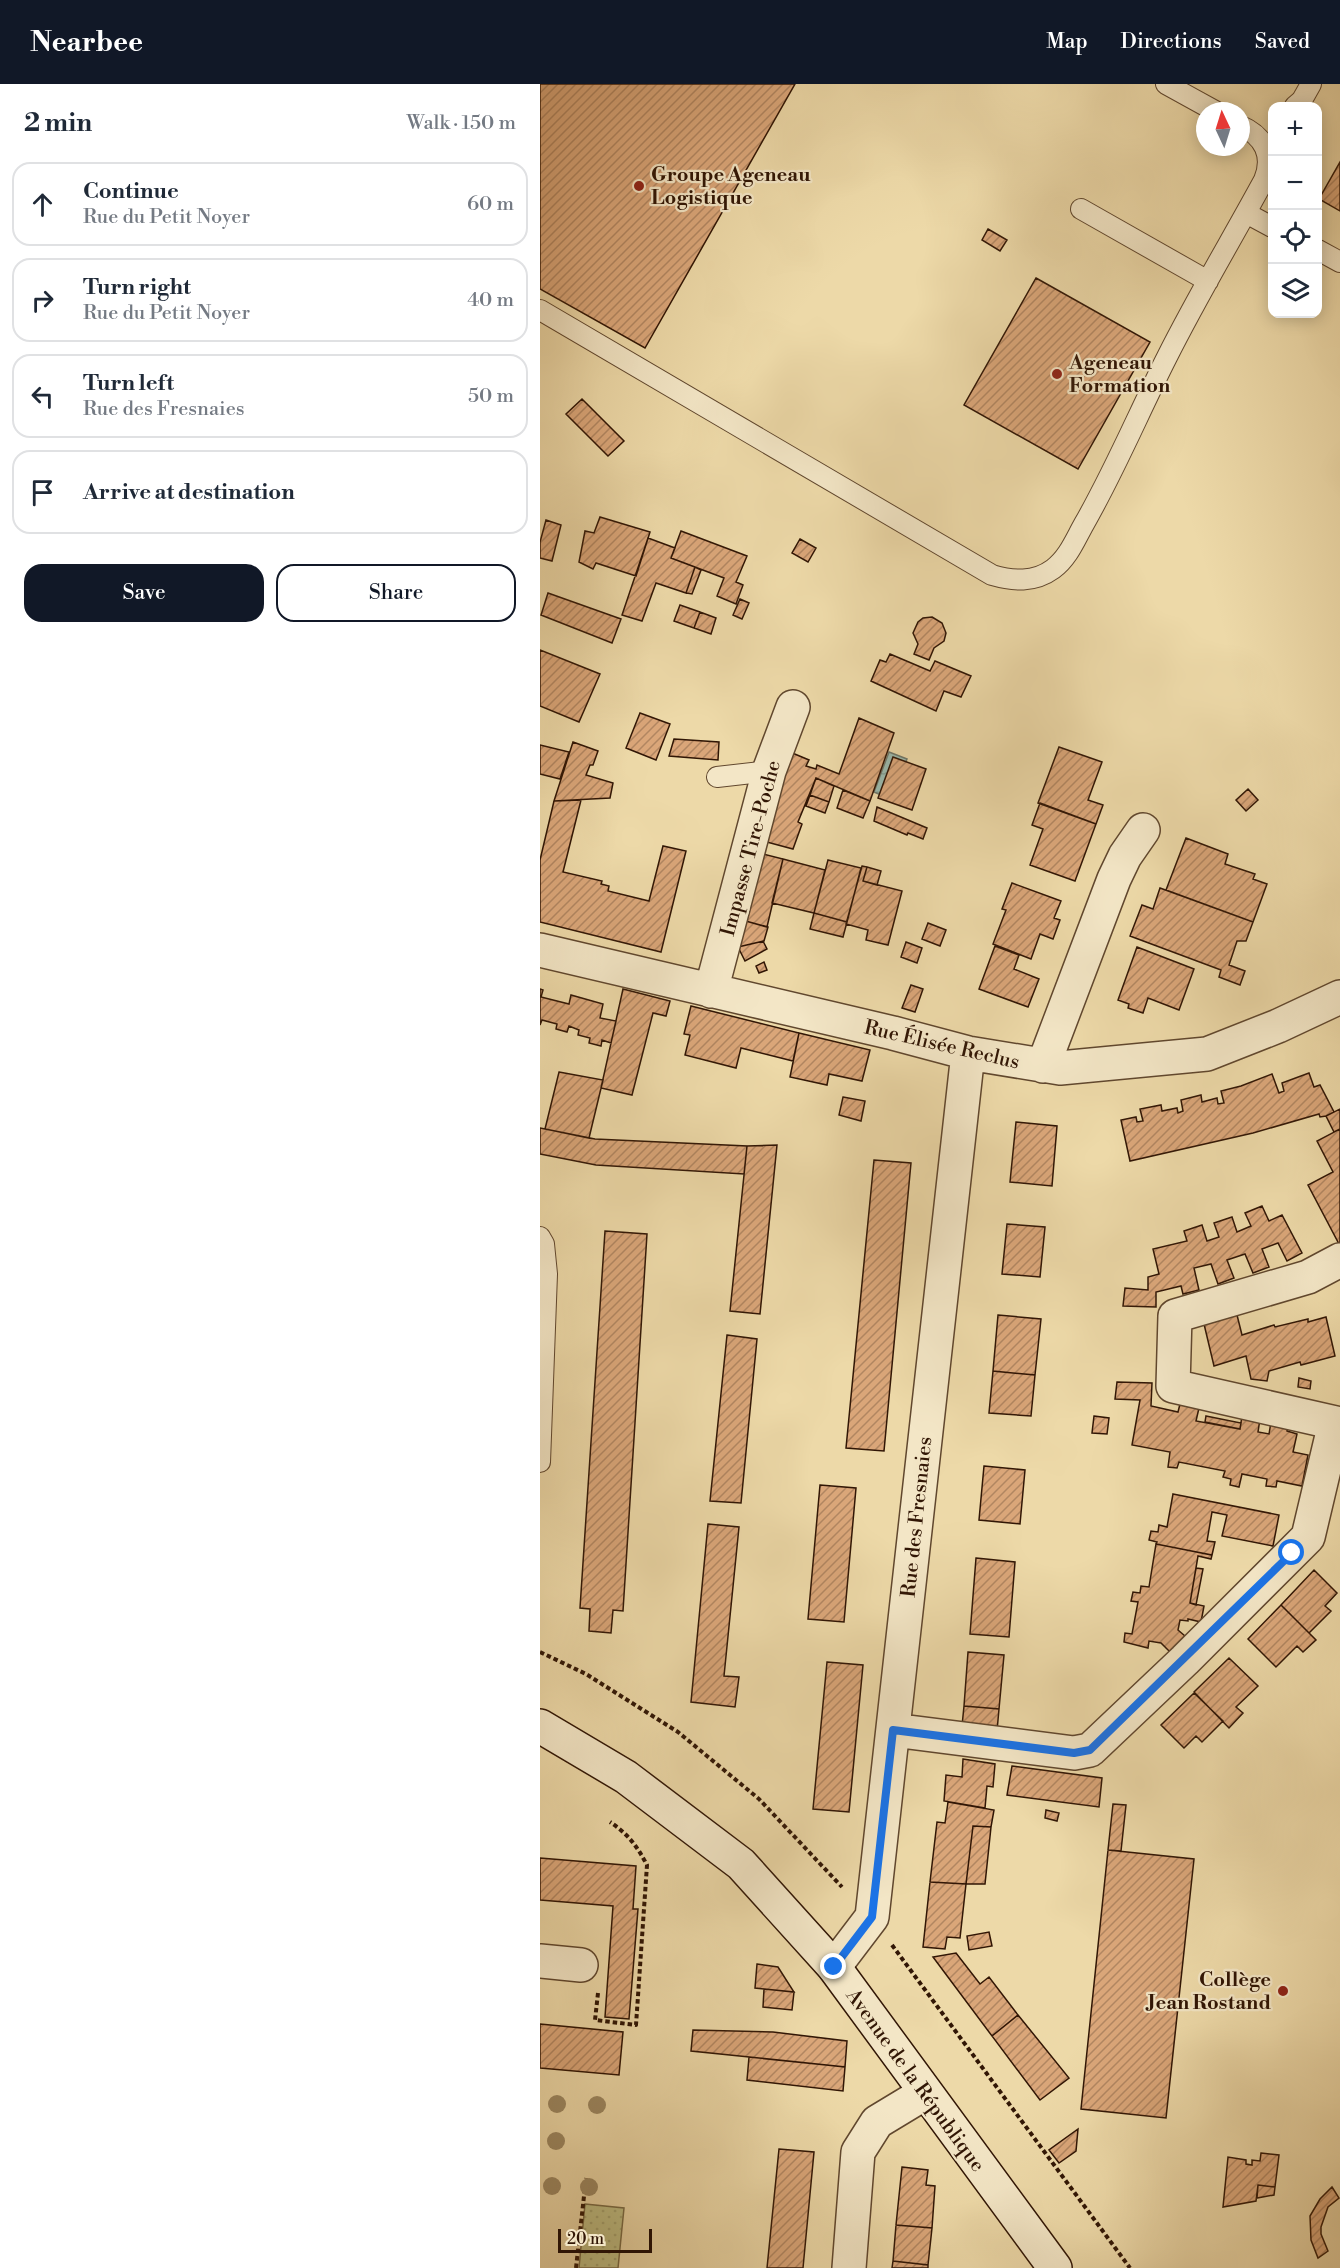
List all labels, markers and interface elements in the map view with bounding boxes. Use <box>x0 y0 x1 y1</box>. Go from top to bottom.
text: Nearbee <box>30 25 143 60</box>
text: Map <box>1046 29 1088 55</box>
text: Directions <box>1121 29 1222 55</box>
text: Saved <box>1255 29 1310 55</box>
north arrow <box>1196 102 1250 156</box>
map controls <box>1268 102 1322 318</box>
button: + <box>1268 102 1322 156</box>
text: 2 min <box>24 107 92 139</box>
text: Walk · 150 m <box>407 111 516 136</box>
button: − <box>1268 156 1322 210</box>
place label: Groupe Ageneau Logistique <box>651 163 811 211</box>
text: Continue <box>83 178 179 205</box>
marker: Groupe Ageneau Logistique <box>632 179 646 193</box>
icon: ahead <box>26 188 59 221</box>
text: 60 m <box>467 192 514 217</box>
text: Rue du Petit Noyer <box>83 205 250 230</box>
button: locate <box>1268 210 1322 264</box>
button: layers <box>1268 264 1322 318</box>
text: Turn right <box>83 274 191 301</box>
icon: right <box>26 284 59 317</box>
text: 40 m <box>467 288 514 313</box>
text: Rue du Petit Noyer <box>83 301 250 326</box>
place label: Ageneau Formation <box>1068 351 1171 399</box>
marker: Ageneau Formation <box>1050 367 1064 381</box>
text: Turn left <box>83 370 174 397</box>
icon: left <box>26 380 59 413</box>
text: 50 m <box>468 384 514 409</box>
text: Rue des Fresnaies <box>83 397 245 422</box>
icon: arrive <box>26 476 59 509</box>
text: Arrive at destination <box>83 479 295 506</box>
button: Save <box>24 564 264 622</box>
button: Share <box>276 564 516 622</box>
street label: Impasse Tire-Poche <box>716 758 787 939</box>
street label: Rue Élisée Reclus <box>862 1014 1022 1075</box>
street label: Rue des Fresnaies <box>897 1436 938 1599</box>
route start <box>1278 1539 1304 1565</box>
route end <box>820 1953 846 1979</box>
place label: Collège Jean Rostand <box>1145 1968 1271 2016</box>
street label: Avenue de la République <box>839 1984 990 2177</box>
marker: Collège Jean Rostand <box>1276 1984 1290 1998</box>
scale bar <box>558 2226 652 2254</box>
text: 20 m <box>567 2229 604 2249</box>

